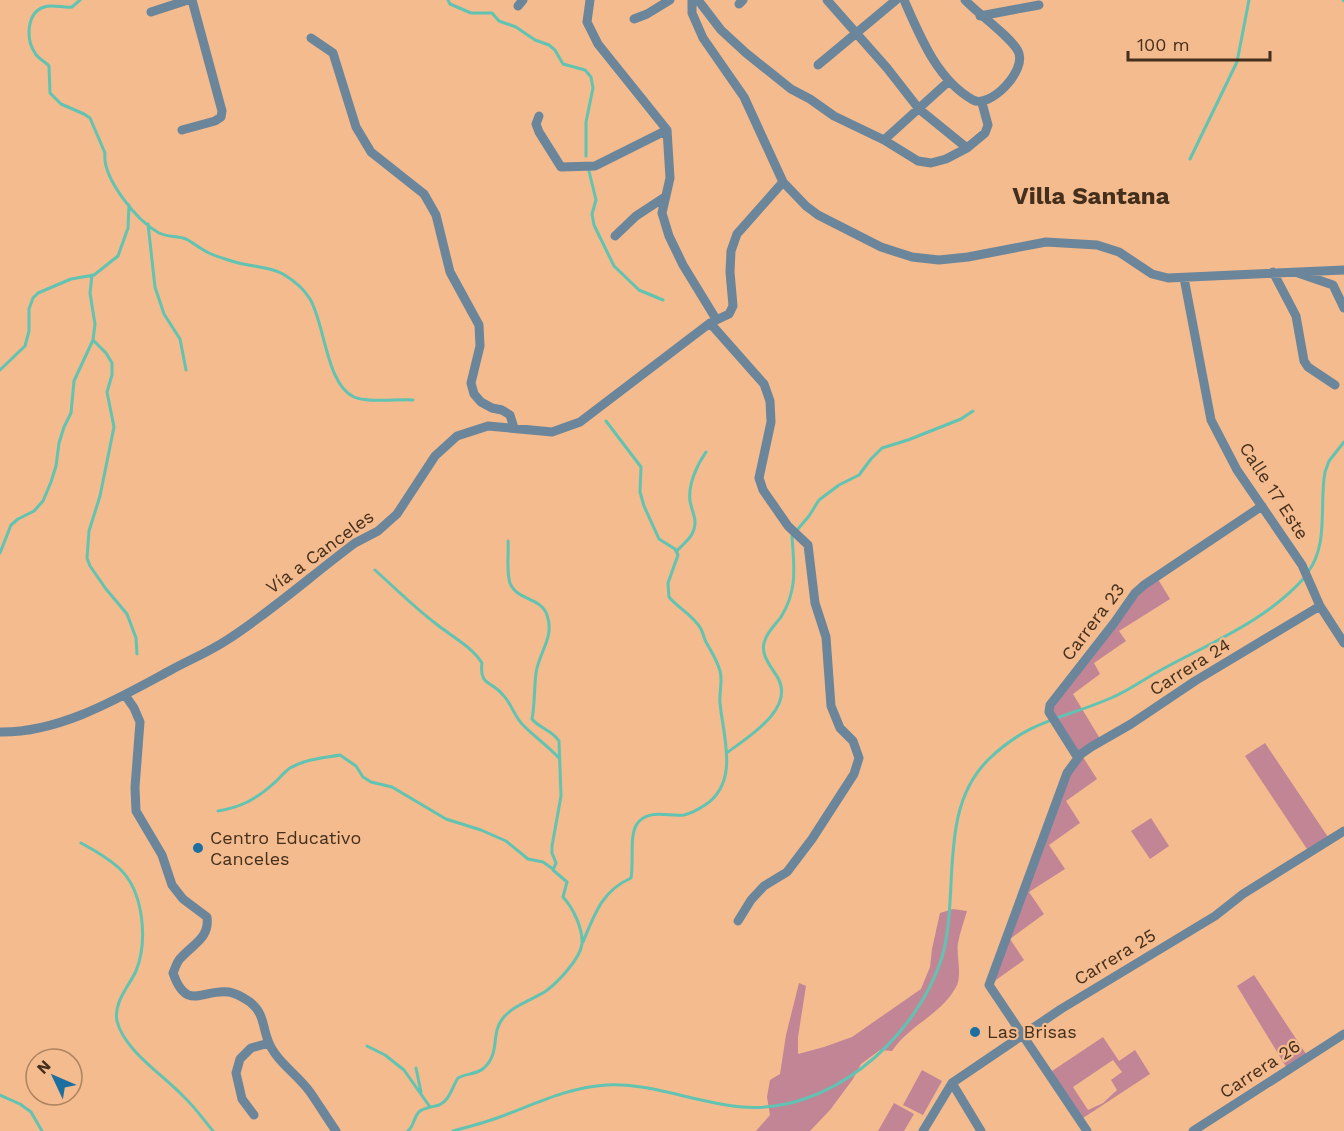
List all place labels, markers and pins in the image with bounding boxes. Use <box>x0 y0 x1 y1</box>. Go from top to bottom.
place label: Centro Educativo Canceles <box>210 827 361 869</box>
marker: Centro Educativo Canceles <box>191 841 205 855</box>
place label: Las Brisas <box>987 1021 1077 1042</box>
marker: Las Brisas <box>968 1025 982 1039</box>

